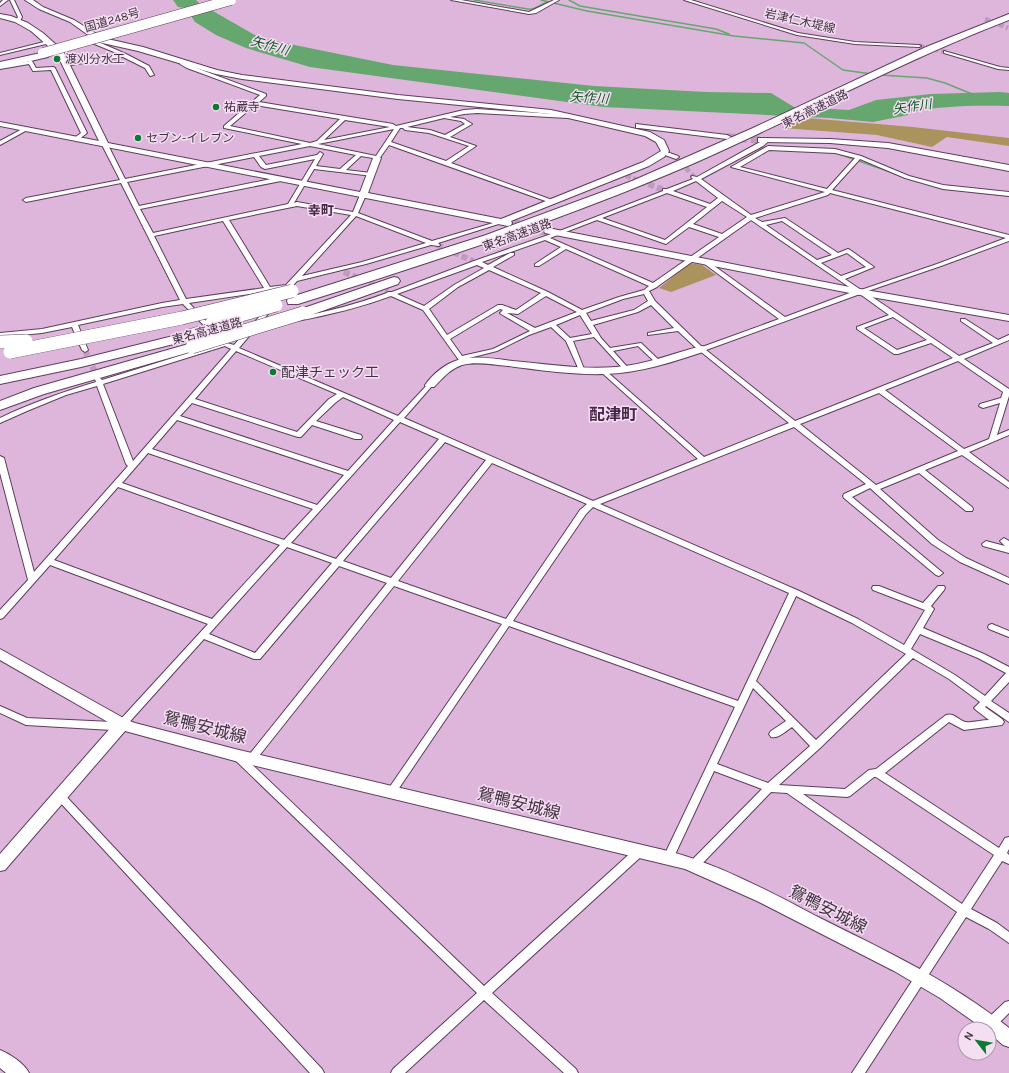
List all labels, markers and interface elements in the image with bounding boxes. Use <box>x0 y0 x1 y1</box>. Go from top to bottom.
street label: 国道248号 <box>83 5 141 35</box>
street label: 岩津仁木堤線 <box>763 6 837 36</box>
water label: 矢作川 <box>249 33 293 59</box>
place label: 渡刈分水工 <box>65 52 125 66</box>
marker: 渡刈分水工 <box>52 54 62 64</box>
street label: 東名高速道路 <box>780 87 850 131</box>
water label: 矢作川 <box>569 89 611 106</box>
water label: 矢作川 <box>892 96 934 117</box>
place label: 祐蔵寺 <box>224 100 260 114</box>
marker: 祐蔵寺 <box>211 102 221 112</box>
place label: セブン-イレブン <box>146 131 234 145</box>
marker: セブン-イレブン <box>133 133 143 143</box>
district label: 幸町 <box>308 203 334 218</box>
street label: 東名高速道路 <box>481 216 553 254</box>
street label: 東名高速道路 <box>170 315 244 347</box>
place label: 配津チェック工 <box>281 364 379 381</box>
marker: 配津チェック工 <box>268 367 278 377</box>
district label: 配津町 <box>589 405 637 424</box>
street label: 鴛鴨安城線 <box>161 707 249 747</box>
street label: 鴛鴨安城線 <box>475 783 563 823</box>
street label: 鴛鴨安城線 <box>786 881 870 937</box>
north arrow <box>957 1021 997 1061</box>
text: N <box>961 1029 976 1043</box>

